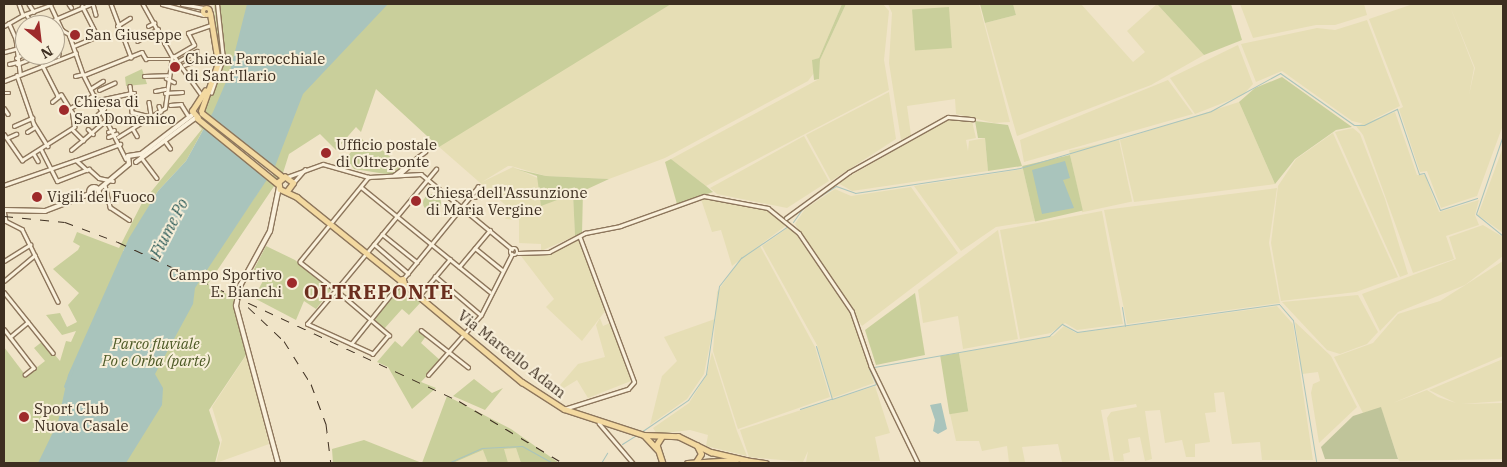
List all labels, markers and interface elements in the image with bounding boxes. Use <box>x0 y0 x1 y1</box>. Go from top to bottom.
north arrow <box>15 15 65 65</box>
place label: San Giuseppe <box>85 26 182 44</box>
marker: San Giuseppe <box>69 29 81 41</box>
text: N <box>38 42 56 63</box>
place label: Chiesa Parrocchiale di Sant'Ilario <box>185 49 325 84</box>
marker: Chiesa Parrocchiale di Sant'Ilario <box>169 61 181 73</box>
place label: Chiesa di San Domenico <box>74 92 176 127</box>
marker: Chiesa di San Domenico <box>58 104 70 116</box>
place label: Ufficio postale di Oltreponte <box>336 135 437 170</box>
marker: Ufficio postale di Oltreponte <box>320 147 332 159</box>
place label: Chiesa dell'Assunzione di Maria Vergine <box>426 183 587 218</box>
place label: Vigili del Fuoco <box>47 188 155 206</box>
marker: Vigili del Fuoco <box>31 191 43 203</box>
water label: Fiume Po <box>146 195 192 261</box>
marker: Chiesa dell'Assunzione di Maria Vergine <box>410 195 422 207</box>
place label: Campo Sportivo E. Bianchi <box>169 265 282 300</box>
marker: Campo Sportivo E. Bianchi <box>286 277 298 289</box>
district label: OLTREPONTE <box>303 279 455 303</box>
street label: Via Marcello Adam <box>454 306 570 402</box>
park label: Parco fluviale Po e Orba (parte) <box>102 334 210 369</box>
place label: Sport Club Nuova Casale <box>34 399 129 434</box>
marker: Sport Club Nuova Casale <box>18 411 30 423</box>

